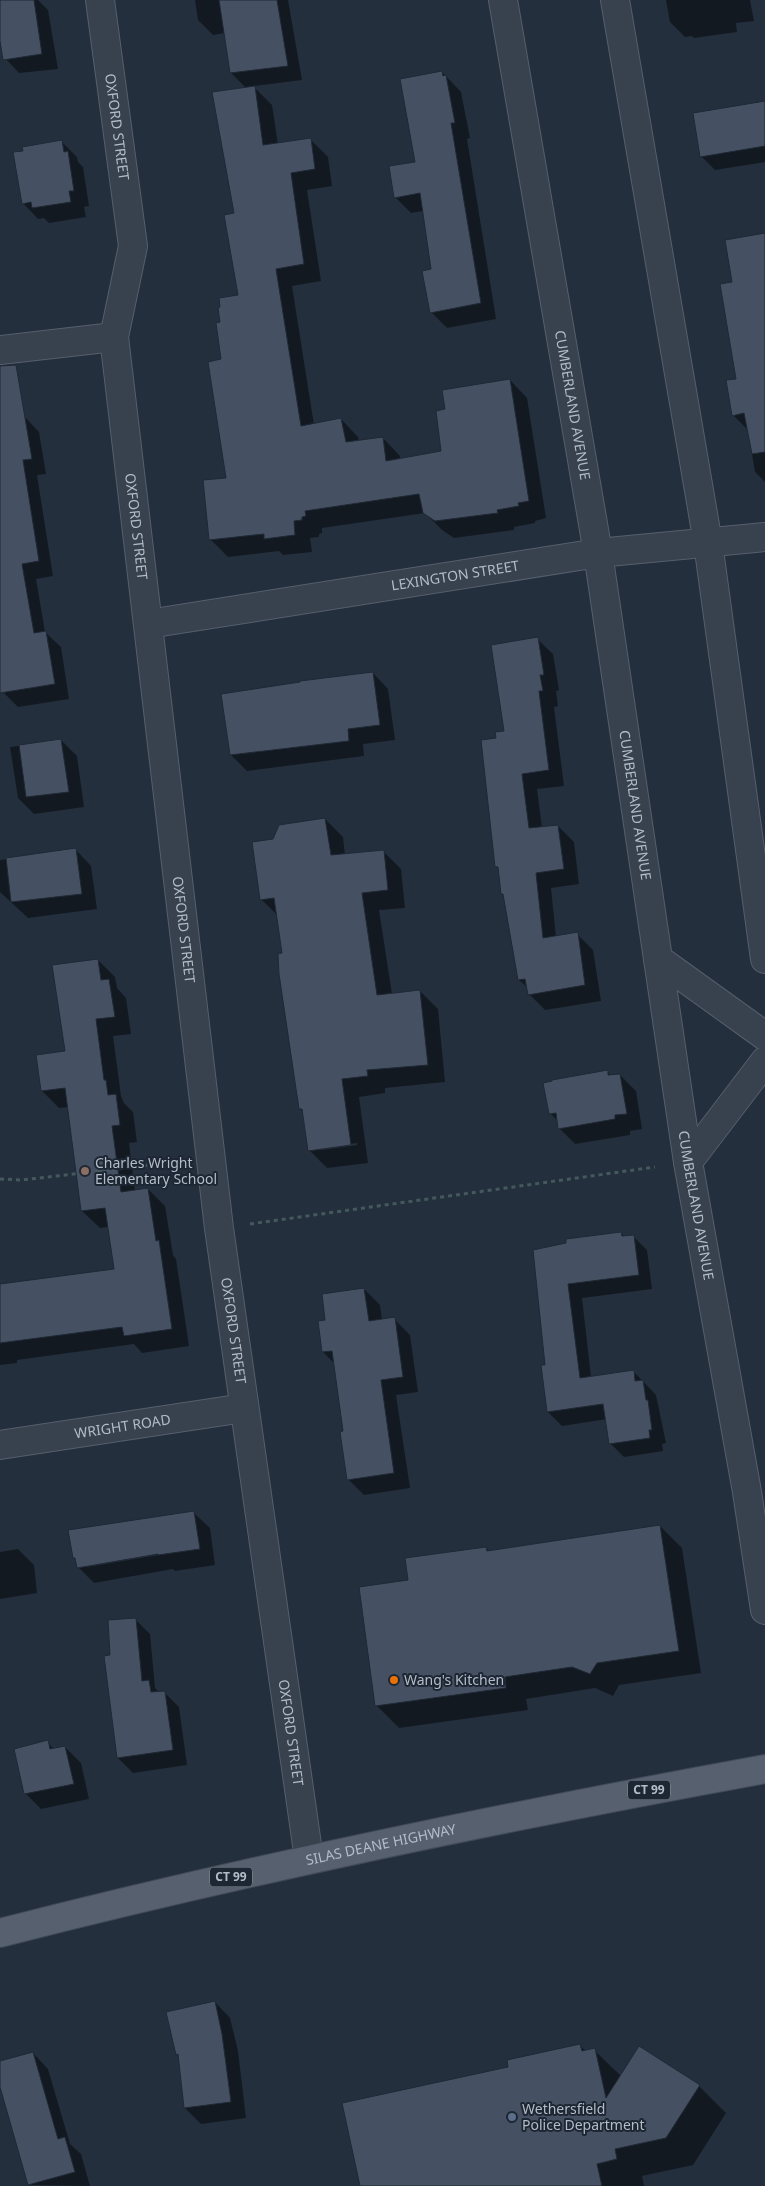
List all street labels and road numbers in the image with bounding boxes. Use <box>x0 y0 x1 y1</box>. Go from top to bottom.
street label: OXFORD STREET <box>101 72 134 181</box>
street label: CUMBERLAND AVENUE <box>551 329 595 481</box>
street label: OXFORD STREET <box>121 472 153 581</box>
street label: LEXINGTON STREET <box>390 556 521 594</box>
street label: CUMBERLAND AVENUE <box>615 729 656 881</box>
street label: OXFORD STREET <box>169 875 200 984</box>
street label: CUMBERLAND AVENUE <box>674 1129 719 1282</box>
street label: OXFORD STREET <box>217 1276 251 1385</box>
street label: WRIGHT ROAD <box>73 1409 172 1443</box>
street label: OXFORD STREET <box>274 1678 308 1787</box>
road number: CT 99 <box>628 1780 670 1800</box>
street label: SILAS DEANE HIGHWAY <box>304 1819 458 1869</box>
road number: CT 99 <box>210 1868 252 1886</box>

